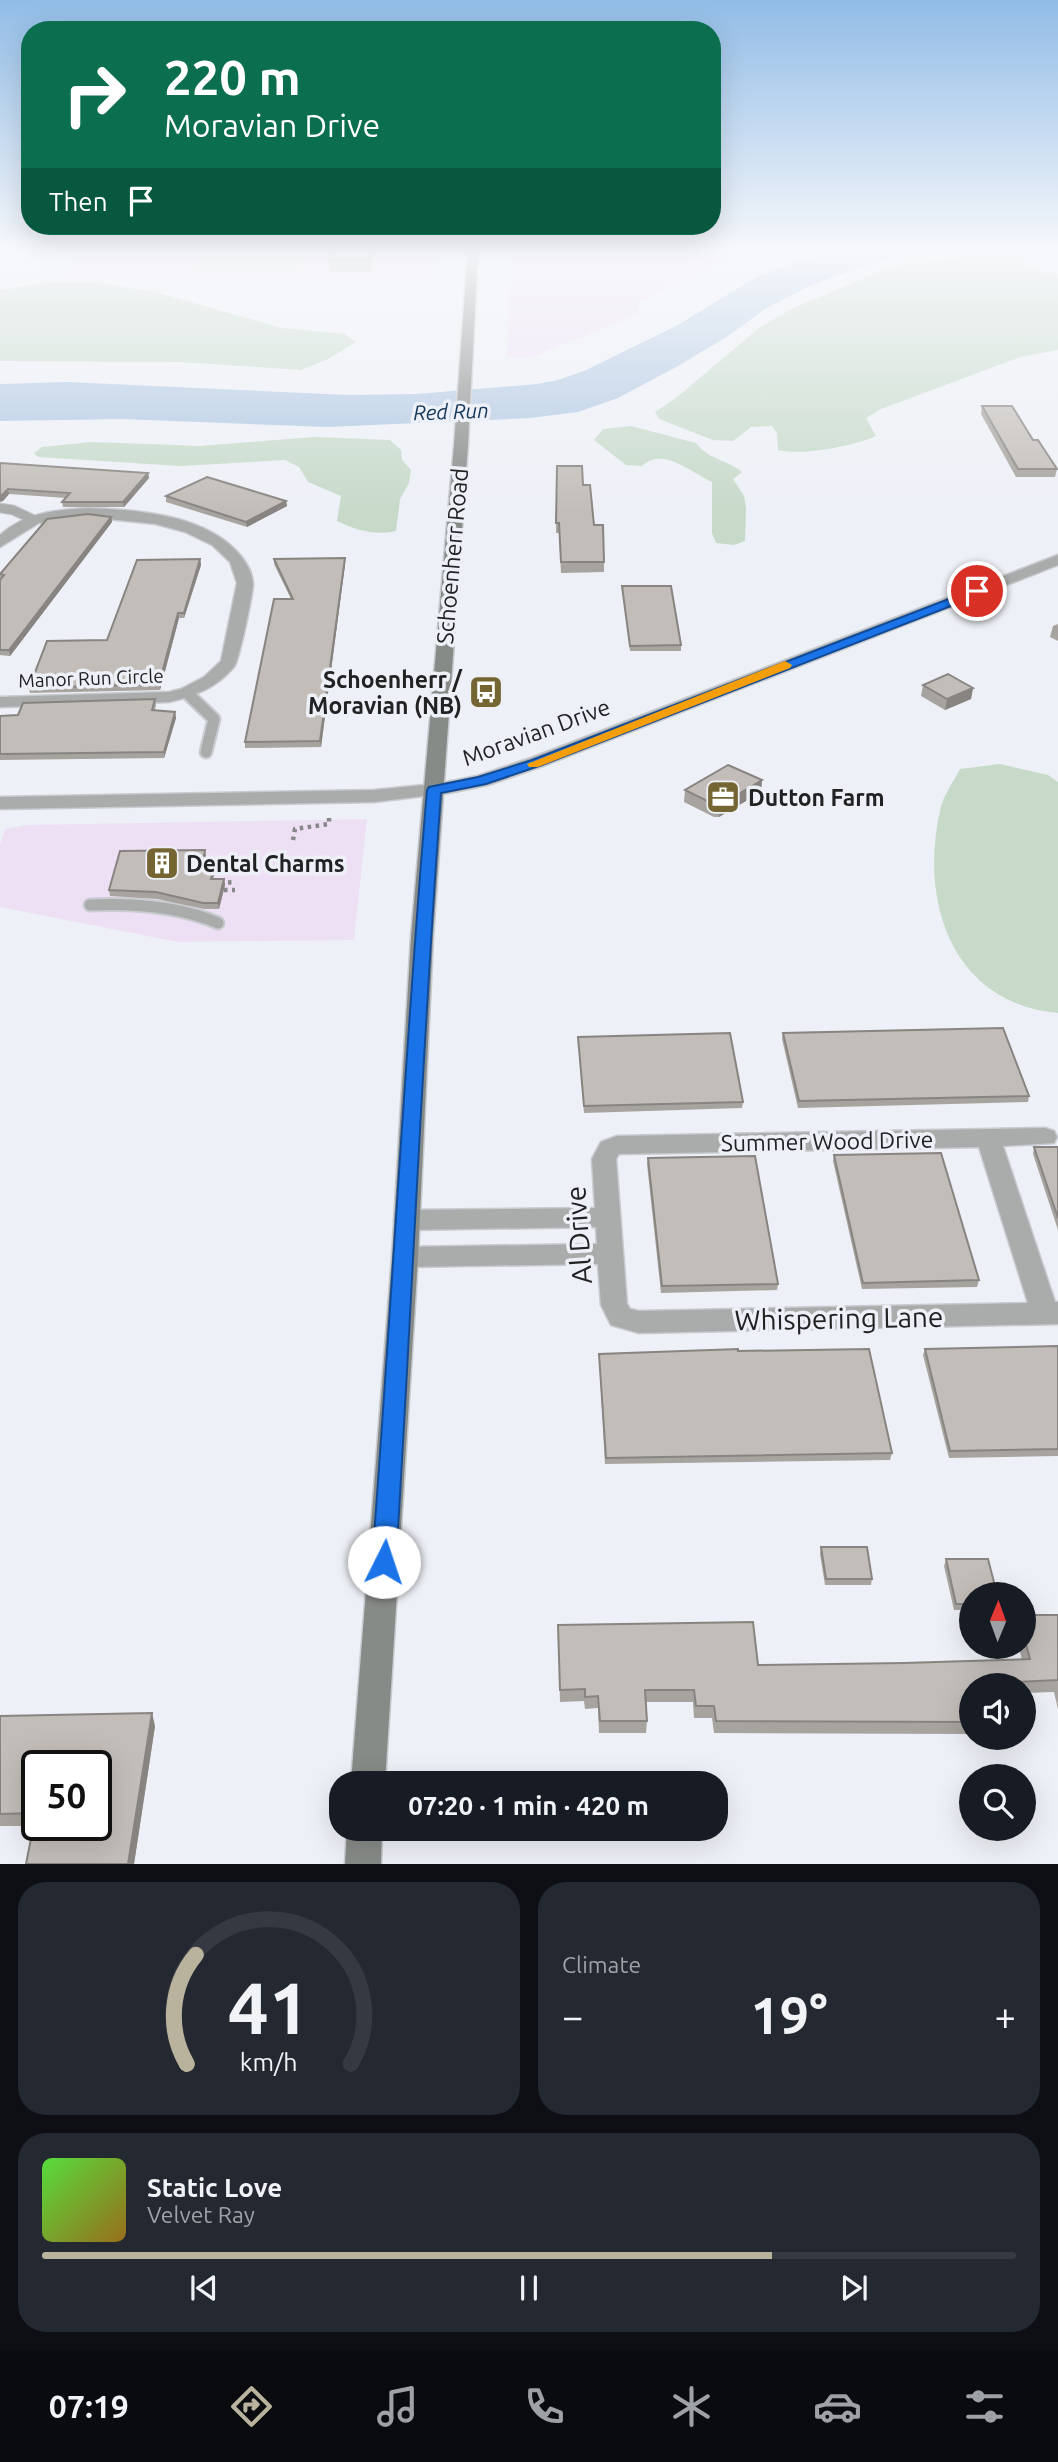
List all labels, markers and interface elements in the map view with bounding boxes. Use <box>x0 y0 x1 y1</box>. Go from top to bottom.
icon: right <box>49 49 140 140</box>
text: 220 m <box>164 49 301 104</box>
text: Moravian Drive <box>164 107 380 143</box>
icon: arrive <box>122 182 160 220</box>
text: Then <box>49 187 108 216</box>
water label: Red Run <box>413 398 489 424</box>
street label: Schoenherr Road <box>432 467 472 645</box>
pin <box>947 561 1007 621</box>
icon: arrive <box>958 572 996 610</box>
street label: Manor Run Circle <box>18 664 164 692</box>
place label: Schoenherr / Moravian (NB) <box>308 667 463 719</box>
bus stop icon: Schoenherr / Moravian (NB) <box>467 673 505 711</box>
street label: Moravian Drive <box>459 694 613 770</box>
office icon: Dutton Farm <box>704 778 742 816</box>
place label: Dutton Farm <box>748 785 885 810</box>
building icon: Dental Charms <box>143 844 181 882</box>
place label: Dental Charms <box>186 851 345 876</box>
street label: Summer Wood Drive <box>721 1127 933 1155</box>
street label: Al Drive <box>559 1185 597 1285</box>
street label: Whispering Lane <box>734 1301 944 1335</box>
position arrow <box>347 1525 421 1599</box>
north arrow <box>959 1582 1036 1659</box>
map controls <box>959 1582 1036 1841</box>
button: sound <box>959 1673 1036 1750</box>
speed limit sign: 50 <box>21 1750 112 1841</box>
button: search <box>959 1764 1036 1841</box>
text: 07:20 · 1 min · 420 m <box>408 1791 649 1820</box>
text: Climate <box>562 1952 641 1977</box>
text: 41 <box>228 1967 310 2049</box>
text: 19° <box>750 1986 828 2044</box>
text: − <box>562 1995 583 2037</box>
text: + <box>995 1995 1016 2037</box>
text: km/h <box>240 2048 298 2076</box>
text: Static Love <box>147 2173 282 2202</box>
text: Velvet Ray <box>147 2202 255 2227</box>
icon: previous <box>185 2269 223 2307</box>
icon: pause <box>510 2269 548 2307</box>
icon: next <box>835 2269 873 2307</box>
icon: directions <box>227 2382 276 2431</box>
icon: music <box>373 2382 422 2431</box>
icon: phone <box>520 2382 569 2431</box>
icon: climate <box>667 2382 716 2431</box>
icon: car <box>813 2382 862 2431</box>
icon: filters <box>960 2382 1009 2431</box>
text: 07:19 <box>49 2388 129 2424</box>

